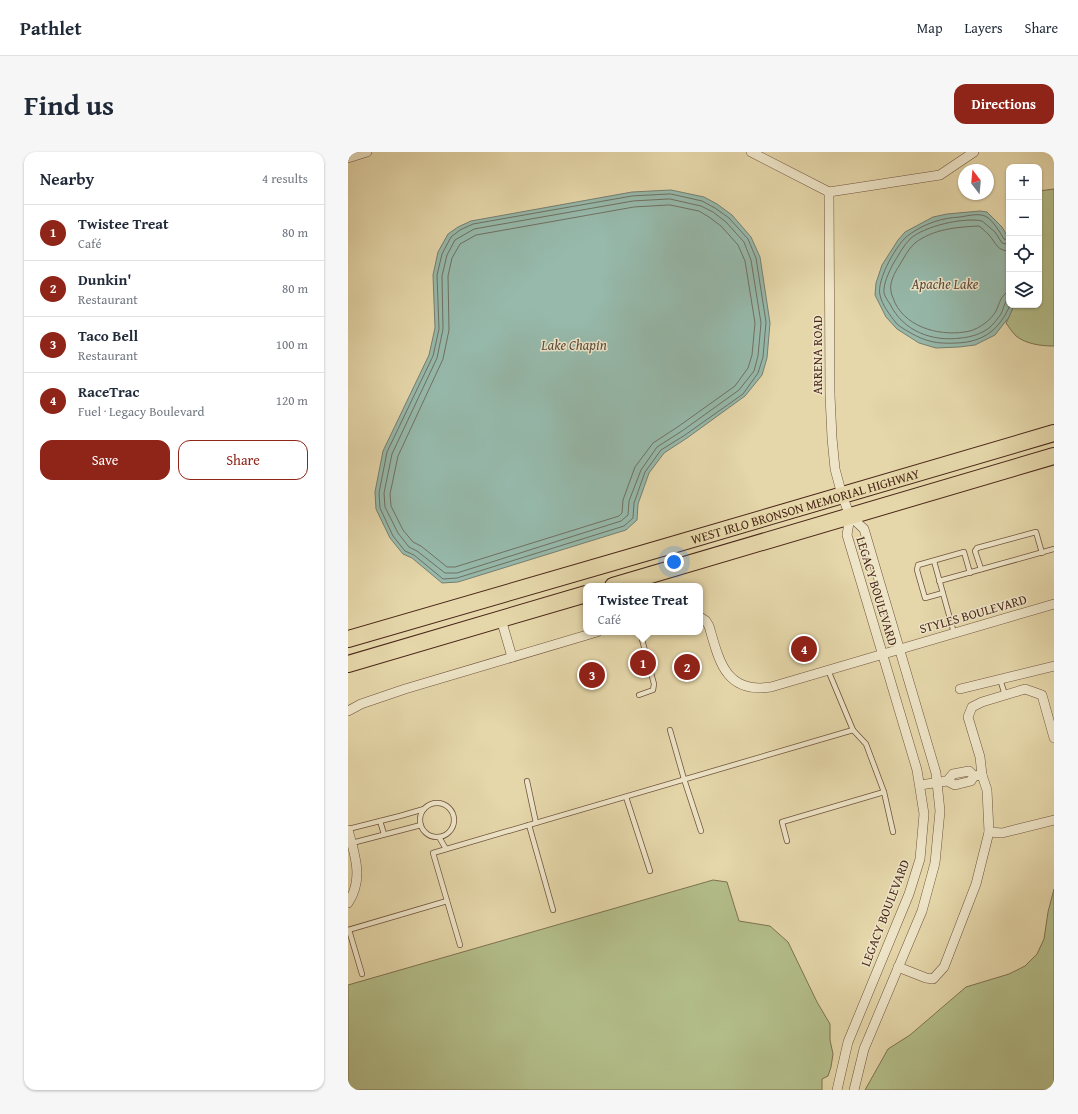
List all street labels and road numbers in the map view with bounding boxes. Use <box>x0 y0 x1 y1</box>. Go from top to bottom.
street label: ARRENA ROAD <box>808 315 827 395</box>
street label: WEST IRLO BRONSON MEMORIAL HIGHWAY <box>688 463 922 549</box>
street label: LEGACY BOULEVARD <box>851 534 903 648</box>
street label: STYLES BOULEVARD <box>917 590 1029 638</box>
street label: LEGACY BOULEVARD <box>856 857 914 969</box>

